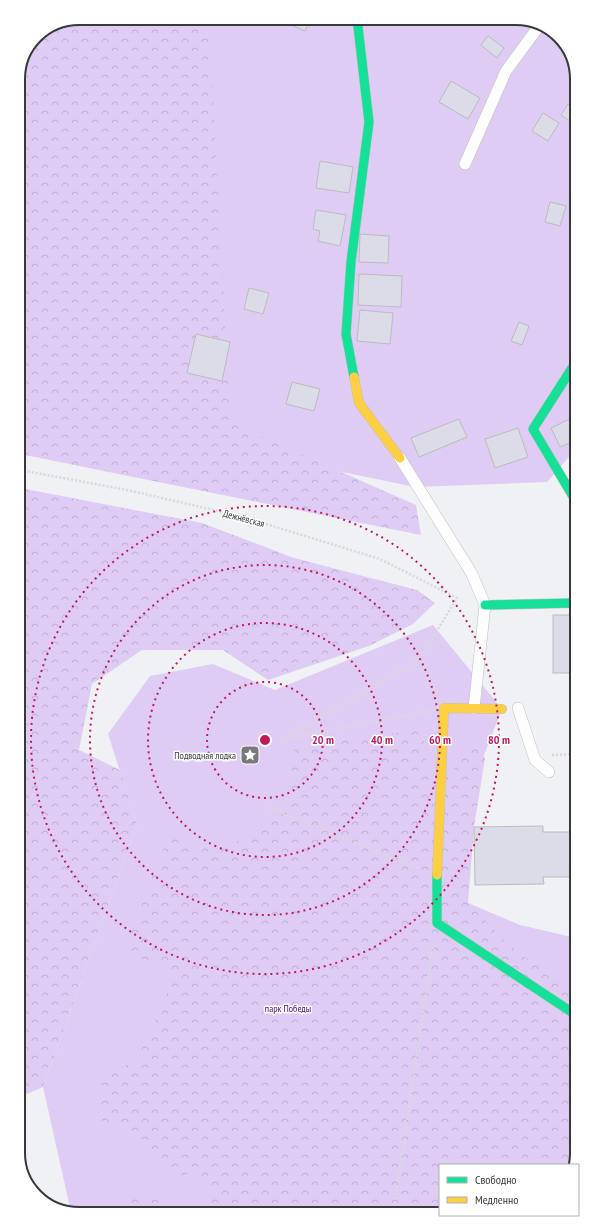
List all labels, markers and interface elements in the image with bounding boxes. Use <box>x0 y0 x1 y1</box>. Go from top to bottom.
street label: Дежнёвская <box>222 507 266 530</box>
text: 20 m <box>312 732 334 747</box>
text: 40 m <box>371 732 393 747</box>
text: 60 m <box>429 732 451 747</box>
text: 80 m <box>488 732 510 747</box>
centre of rings <box>258 733 272 747</box>
place icon: Подводная лодка <box>239 744 261 766</box>
place label: Подводная лодка <box>174 749 236 762</box>
park label: парк Победы <box>265 1002 311 1015</box>
legend <box>439 1164 579 1216</box>
text: Свободно <box>475 1172 517 1187</box>
text: Медленно <box>475 1192 518 1207</box>

